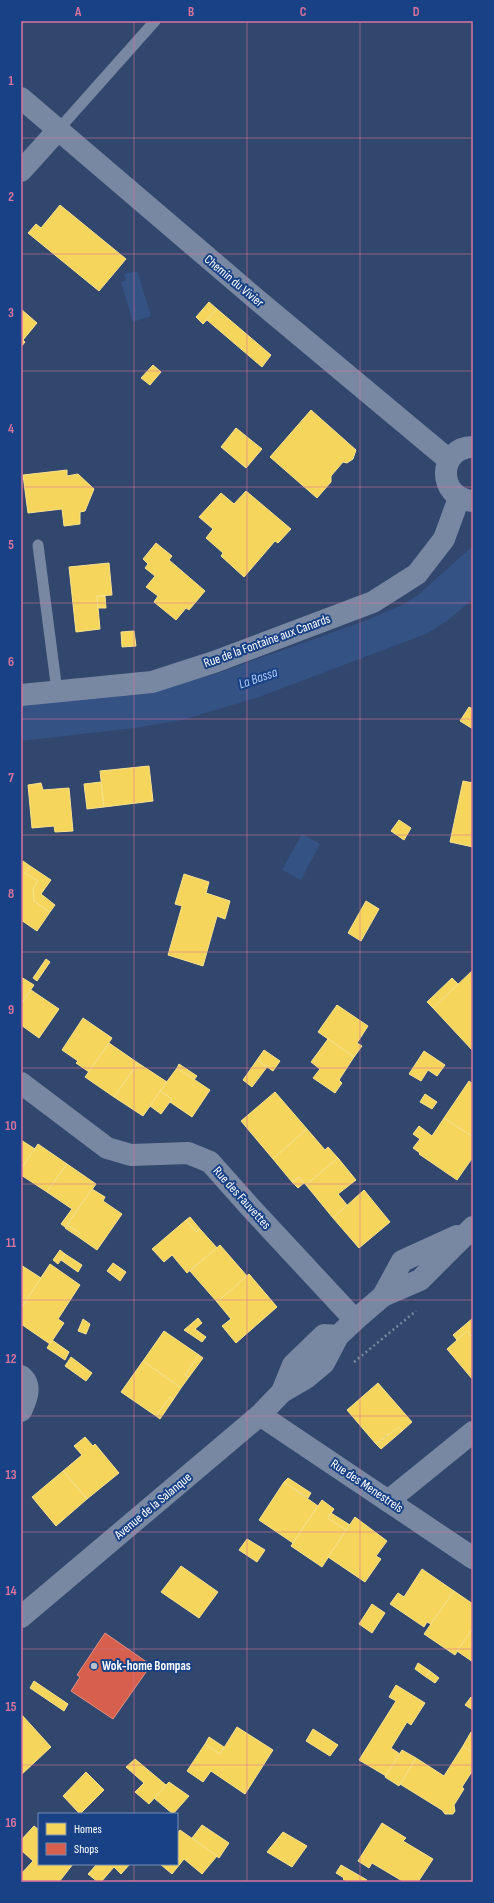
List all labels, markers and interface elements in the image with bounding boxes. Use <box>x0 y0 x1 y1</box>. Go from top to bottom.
text: A <box>74 4 82 20</box>
text: B <box>188 4 194 20</box>
text: C <box>300 4 307 20</box>
text: D <box>413 4 420 20</box>
text: 1 <box>8 73 14 89</box>
text: 2 <box>8 189 14 205</box>
street label: Chemin du Vivier <box>201 251 267 311</box>
text: 3 <box>8 305 14 321</box>
text: 4 <box>8 421 14 437</box>
text: 5 <box>8 537 14 553</box>
street label: Rue de la Fontaine aux Canards <box>202 611 333 671</box>
text: 6 <box>8 654 14 670</box>
water label: La Bassa <box>236 663 280 693</box>
text: 7 <box>8 770 14 786</box>
text: 8 <box>8 886 14 902</box>
text: 9 <box>8 1002 14 1018</box>
text: 10 <box>5 1118 17 1134</box>
street label: Rue des Fauvettes <box>210 1163 275 1233</box>
text: 11 <box>6 1235 16 1251</box>
text: 12 <box>6 1351 17 1367</box>
street label: Rue des Menestrels <box>328 1456 407 1516</box>
text: 13 <box>6 1467 17 1483</box>
street label: Avenue de la Salanque <box>110 1469 195 1544</box>
text: 14 <box>5 1583 17 1599</box>
place label: Wok-home Bompas <box>102 1658 191 1674</box>
marker: Wok-home Bompas <box>89 1661 99 1671</box>
text: 15 <box>6 1699 17 1715</box>
legend <box>38 1813 178 1865</box>
text: 16 <box>5 1815 17 1831</box>
text: Homes <box>74 1822 102 1837</box>
text: Shops <box>74 1842 99 1857</box>

